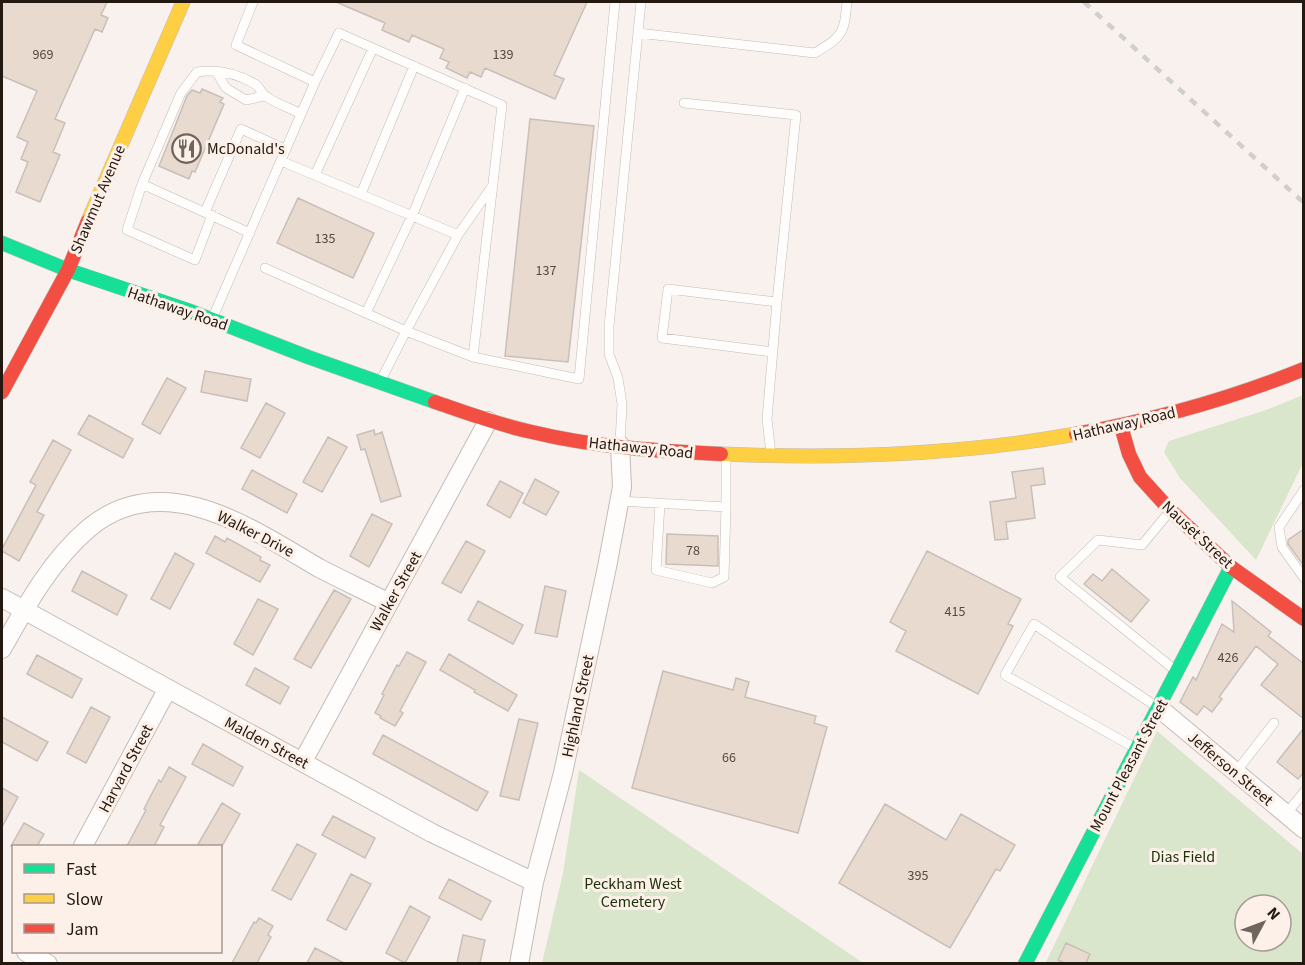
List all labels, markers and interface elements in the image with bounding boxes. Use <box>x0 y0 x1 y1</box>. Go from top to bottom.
house number: 969 <box>33 45 53 65</box>
house number: 139 <box>493 45 513 65</box>
restaurant icon: McDonald's <box>170 132 202 164</box>
place label: McDonald's <box>207 138 285 160</box>
street label: Shawmut Avenue <box>65 141 131 257</box>
house number: 135 <box>315 229 335 249</box>
house number: 137 <box>536 261 556 281</box>
street label: Hathaway Road <box>125 281 231 336</box>
street label: Hathaway Road <box>1071 401 1178 446</box>
street label: Hathaway Road <box>588 432 694 464</box>
street label: Nauset Street <box>1157 496 1238 574</box>
street label: Walker Drive <box>213 505 298 563</box>
house number: 78 <box>686 541 700 561</box>
street label: Walker Street <box>365 547 427 636</box>
house number: 415 <box>945 602 965 622</box>
house number: 426 <box>1218 648 1238 668</box>
street label: Highland Street <box>556 652 600 759</box>
street label: Mount Pleasant Street <box>1085 695 1173 836</box>
street label: Malden Street <box>220 711 313 775</box>
street label: Harvard Street <box>93 720 159 817</box>
street label: Jefferson Street <box>1183 726 1278 811</box>
house number: 66 <box>722 748 736 768</box>
legend <box>12 845 222 953</box>
park label: Dias Field <box>1151 846 1215 868</box>
text: Fast <box>66 857 97 882</box>
house number: 395 <box>908 866 928 886</box>
park label: Peckham West Cemetery <box>584 873 682 913</box>
text: Slow <box>66 887 103 912</box>
north arrow <box>1233 893 1293 953</box>
text: N <box>1262 903 1285 925</box>
text: Jam <box>66 917 99 942</box>

